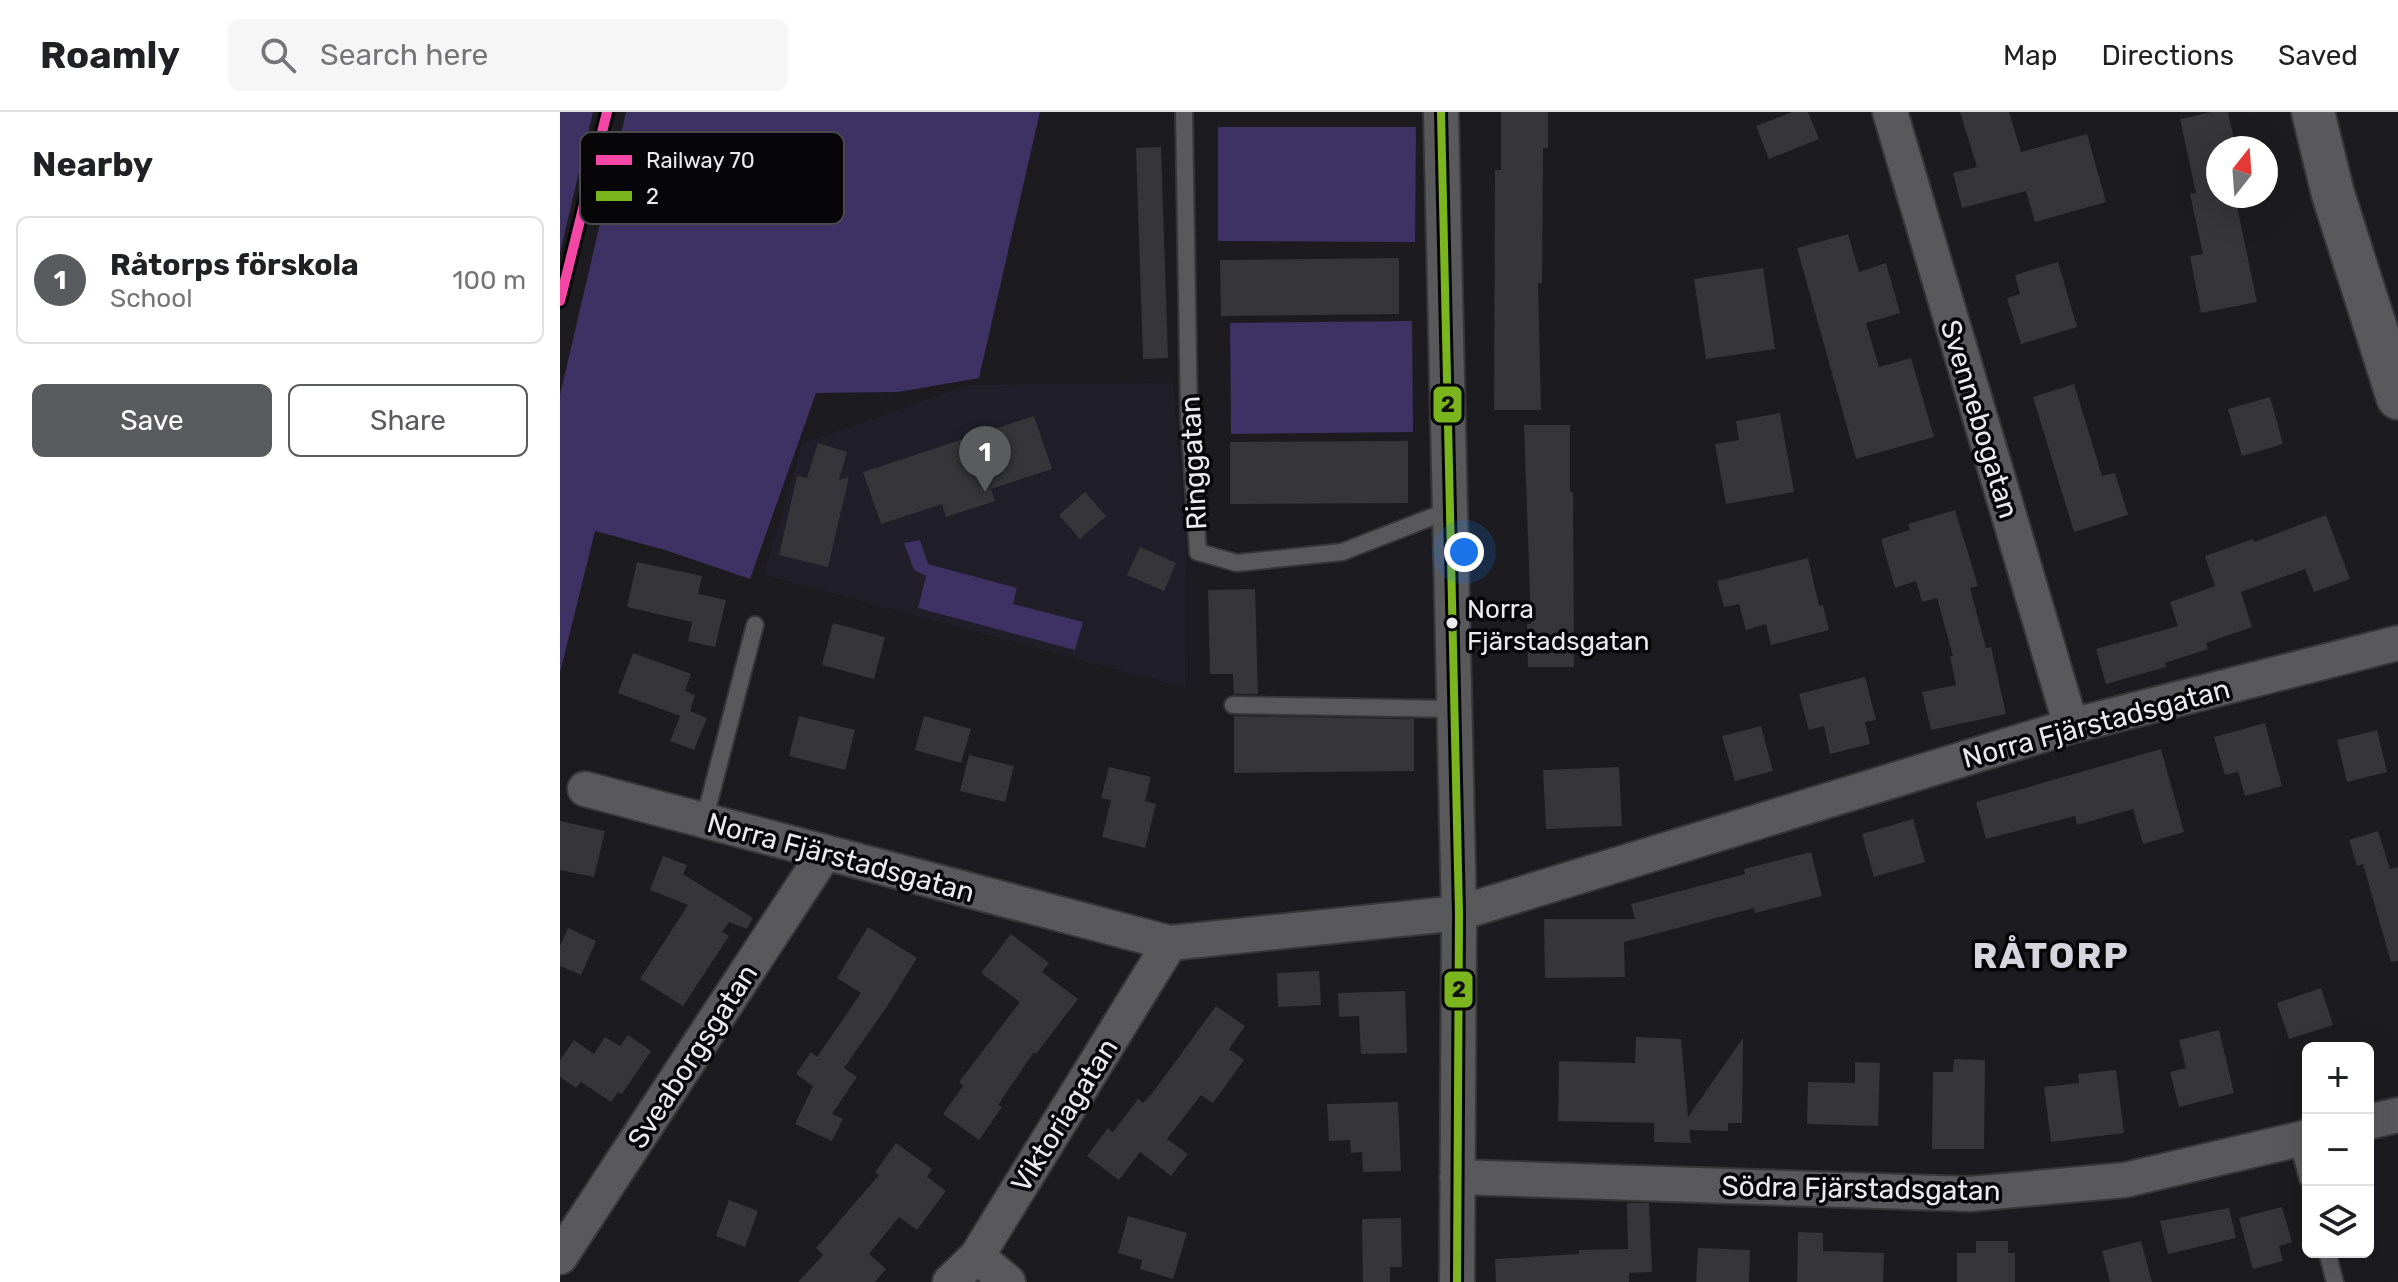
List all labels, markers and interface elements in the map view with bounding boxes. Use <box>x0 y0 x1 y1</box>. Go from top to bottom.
search box <box>228 19 788 91</box>
text: Roamly <box>40 32 180 78</box>
icon: search <box>256 33 300 77</box>
text: Search here <box>320 37 488 73</box>
text: Map <box>2003 39 2057 72</box>
text: Directions <box>2101 39 2234 72</box>
text: Saved <box>2278 39 2358 72</box>
legend <box>580 132 844 224</box>
north arrow <box>2206 136 2278 208</box>
text: Nearby <box>32 144 153 185</box>
text: Railway 70 <box>646 147 755 174</box>
text: 2 <box>646 183 659 210</box>
text: Råtorps förskola <box>110 247 359 283</box>
text: 1 <box>54 265 66 296</box>
text: 100 m <box>452 265 526 296</box>
text: School <box>110 283 193 314</box>
street label: Svennebogatan <box>1934 316 2025 522</box>
button: Save <box>32 384 272 457</box>
button: Share <box>288 384 528 457</box>
line badge: 2 <box>1432 385 1463 424</box>
text: 2 <box>1441 391 1455 418</box>
street label: Ringgatan <box>1174 395 1213 531</box>
pin: 1 <box>959 426 1011 492</box>
your location <box>1444 532 1484 572</box>
place label: Norra Fjärstadsgatan <box>1467 594 1649 657</box>
marker: Norra Fjärstadsgatan <box>1444 615 1460 631</box>
street label: Norra Fjärstadsgatan <box>1959 672 2233 775</box>
street label: Norra Fjärstadsgatan <box>704 806 978 909</box>
district label: RÅTORP <box>1972 934 2130 977</box>
street label: Sveaborgsgatan <box>621 958 764 1155</box>
line badge: 2 <box>1443 970 1474 1009</box>
text: 2 <box>1452 976 1466 1003</box>
street label: Viktoriagatan <box>1004 1032 1125 1198</box>
map controls <box>2302 1042 2374 1258</box>
button: + <box>2302 1042 2374 1114</box>
button: − <box>2302 1114 2374 1186</box>
street label: Södra Fjärstadsgatan <box>1721 1170 2001 1207</box>
button: layers <box>2302 1186 2374 1258</box>

